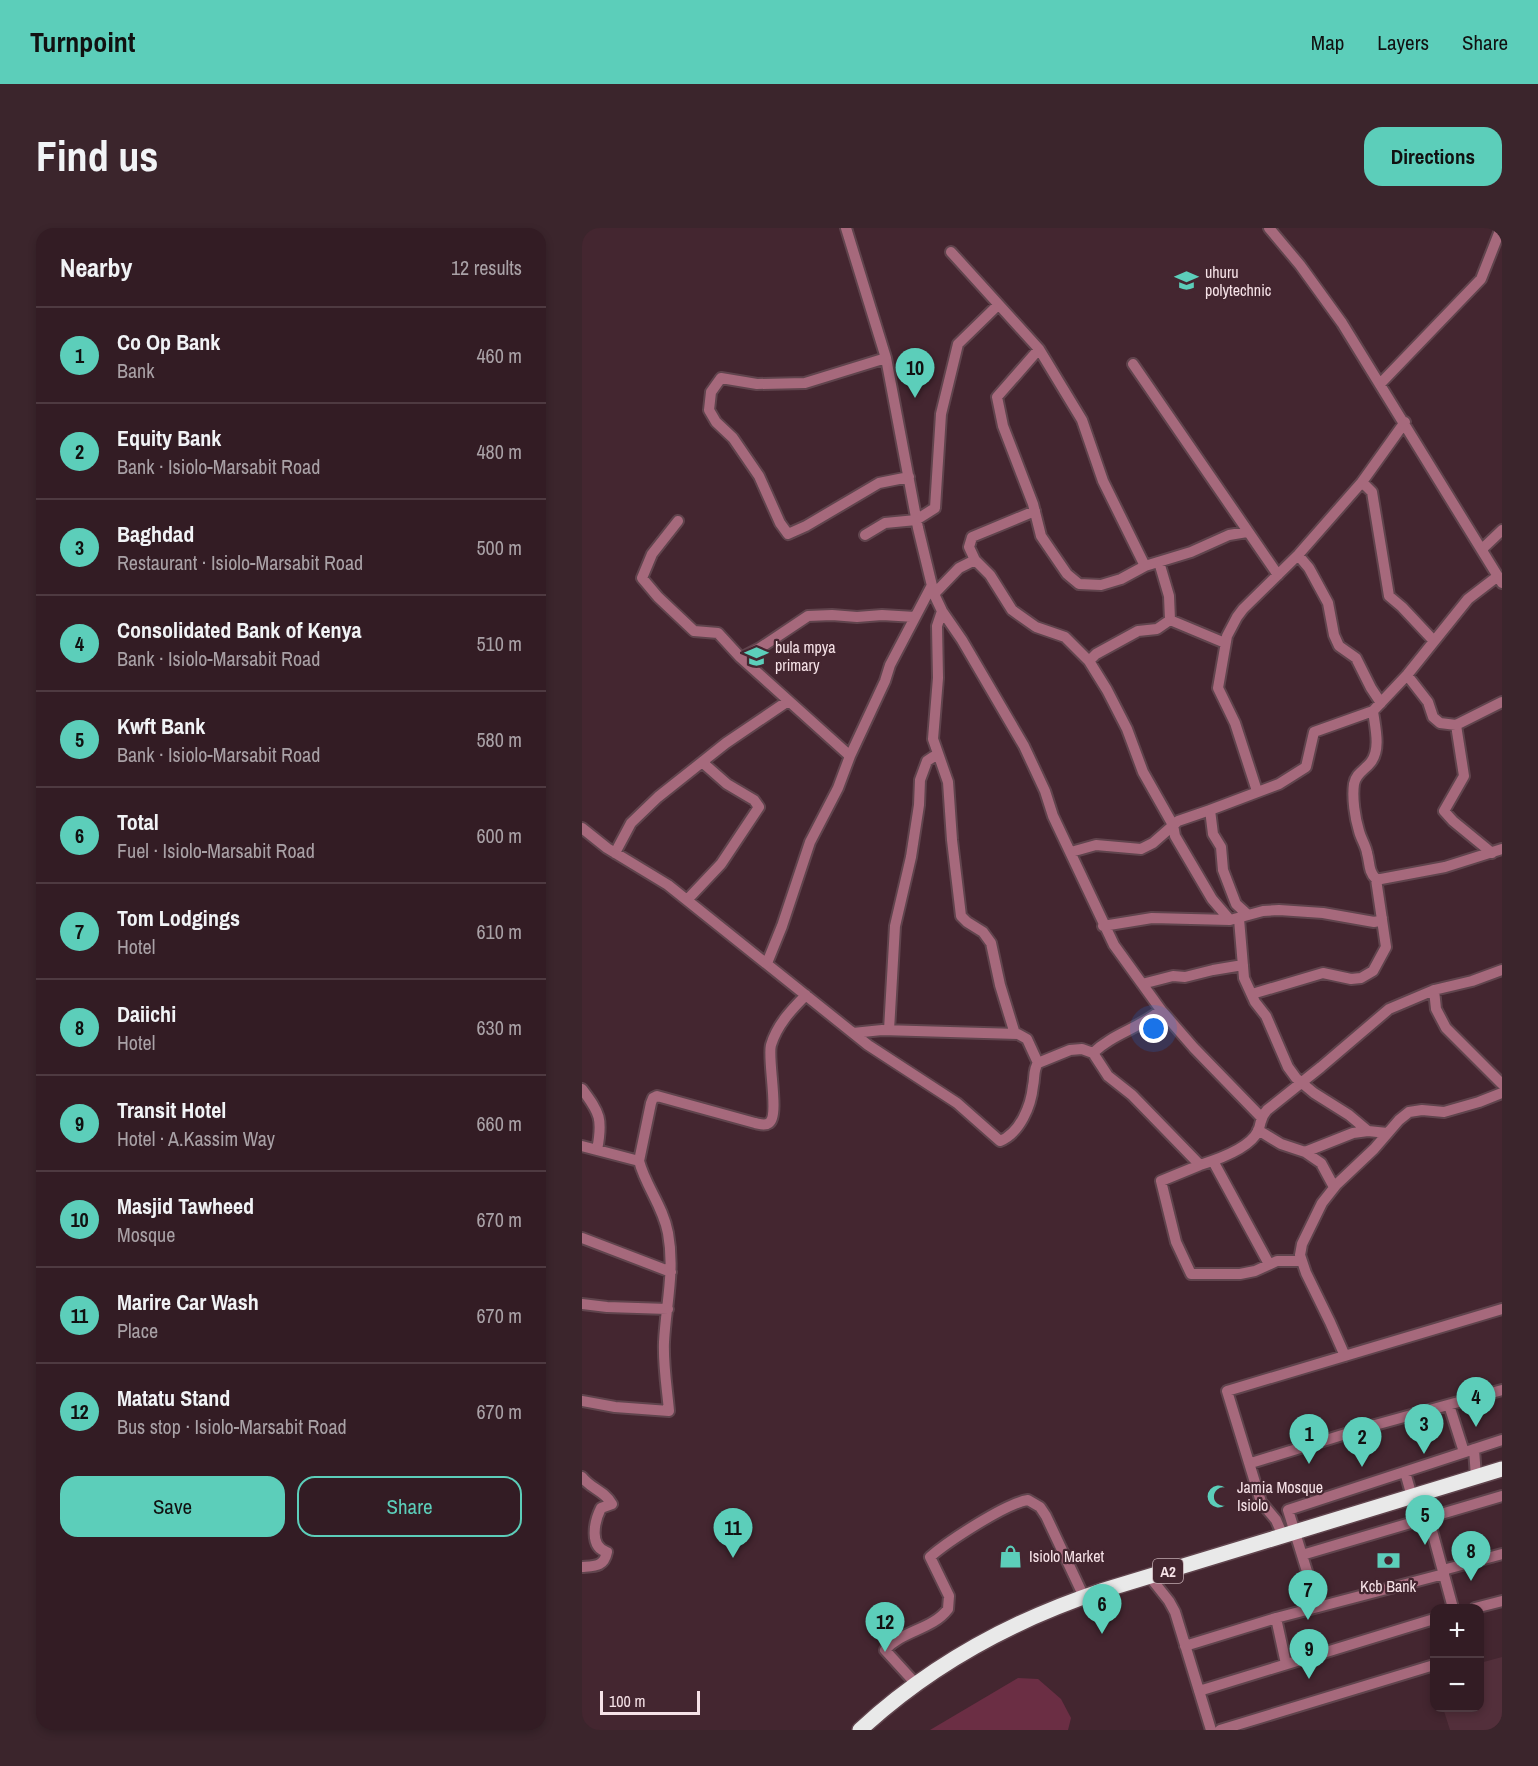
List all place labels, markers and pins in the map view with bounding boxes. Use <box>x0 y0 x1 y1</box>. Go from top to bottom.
place label: uhuru polytechnic <box>1205 261 1272 301</box>
school or university icon: uhuru polytechnic <box>1174 268 1200 294</box>
pin: 10 <box>896 348 934 398</box>
place label: bula mpya primary <box>775 636 836 676</box>
school or university icon: bula mpya primary <box>744 643 770 669</box>
pin: 4 <box>1456 1378 1496 1427</box>
pin: 3 <box>1404 1404 1444 1454</box>
pin: 1 <box>1290 1414 1328 1464</box>
pin: 2 <box>1342 1418 1382 1467</box>
place label: Jamia Mosque Isiolo <box>1237 1476 1323 1516</box>
mosque icon: Jamia Mosque Isiolo <box>1206 1483 1232 1509</box>
pin: 5 <box>1406 1496 1444 1545</box>
pin: 11 <box>714 1508 752 1558</box>
pin: 8 <box>1452 1532 1490 1581</box>
shop icon: Isiolo Market <box>998 1543 1024 1569</box>
place label: Isiolo Market <box>1029 1545 1104 1567</box>
bank icon: Kcb Bank <box>1375 1548 1401 1574</box>
pin: 7 <box>1288 1570 1328 1620</box>
place label: Kcb Bank <box>1360 1575 1417 1597</box>
pin: 6 <box>1082 1584 1122 1634</box>
pin: 12 <box>866 1602 904 1652</box>
pin: 9 <box>1290 1630 1328 1679</box>

